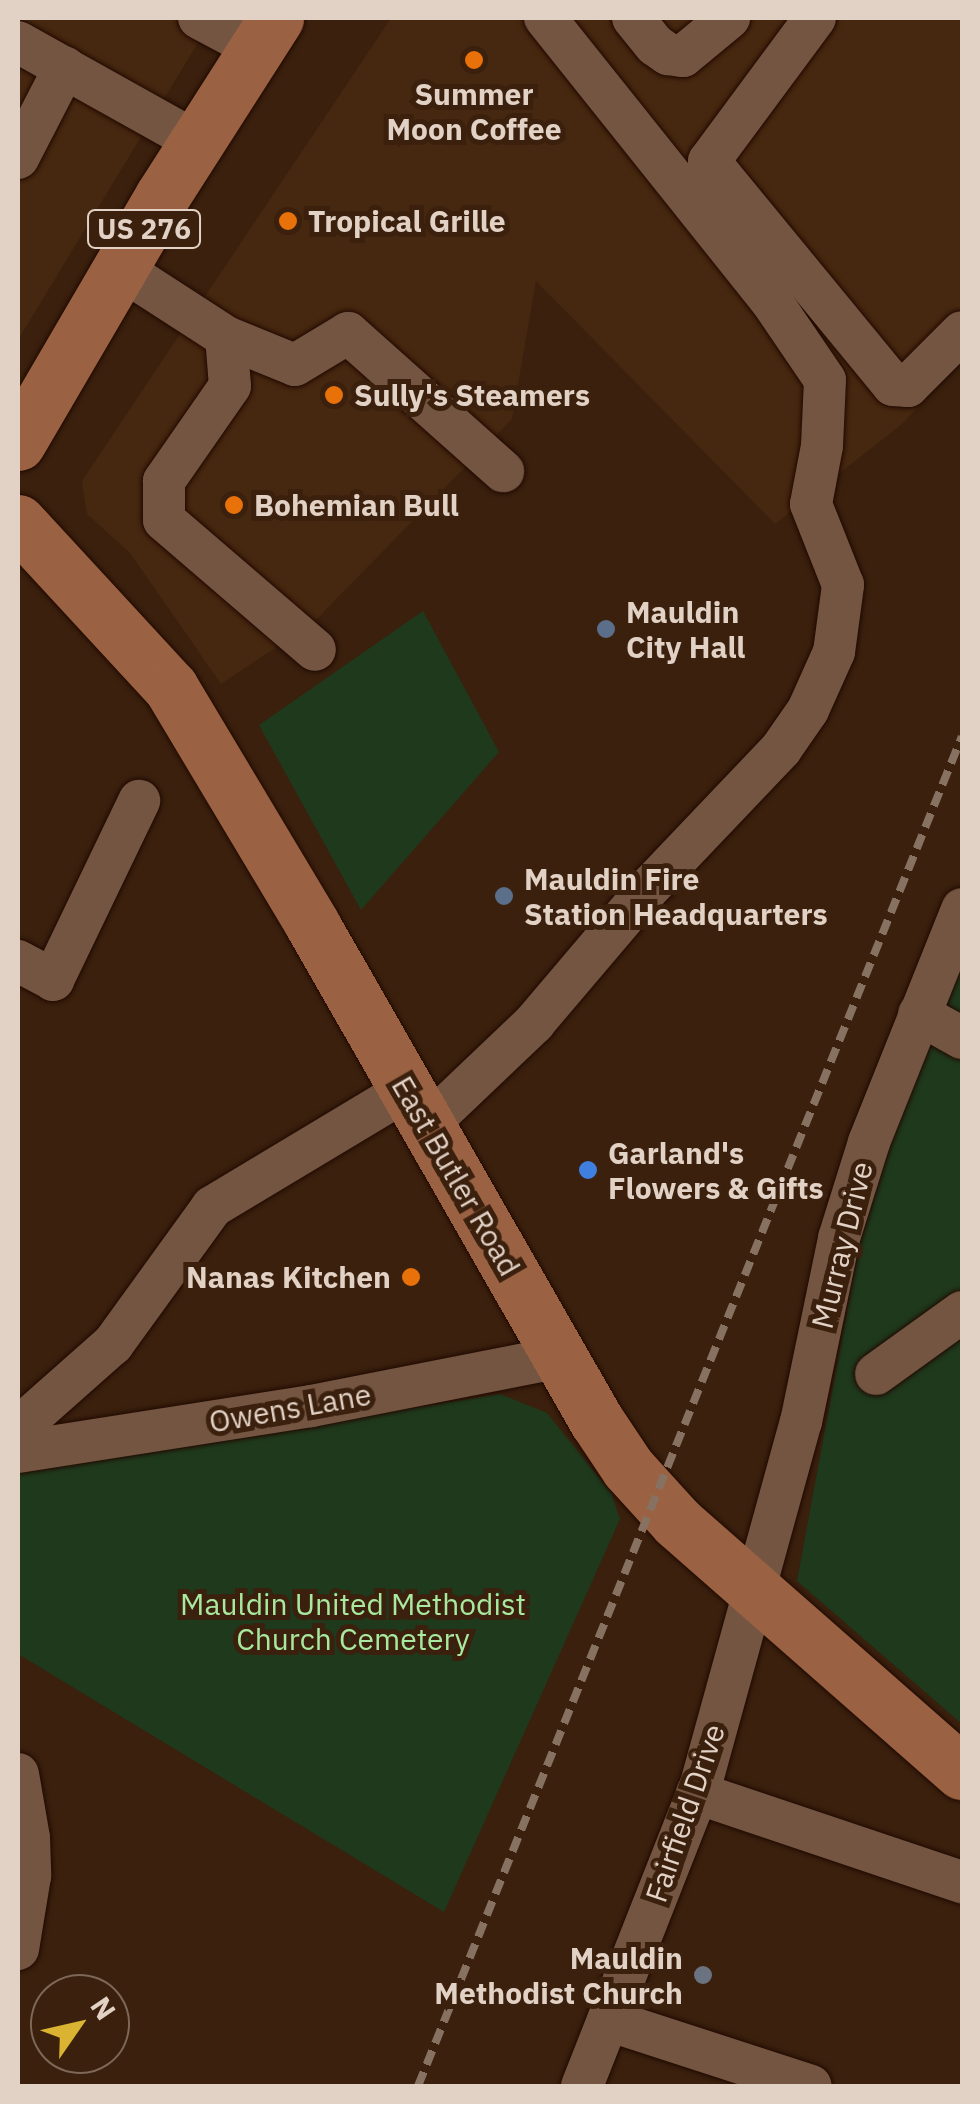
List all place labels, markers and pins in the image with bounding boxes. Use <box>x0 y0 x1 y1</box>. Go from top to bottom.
marker: Summer Moon Coffee <box>463 49 485 71</box>
place label: Summer Moon Coffee <box>386 76 562 146</box>
place label: Tropical Grille <box>308 203 506 239</box>
marker: Tropical Grille <box>277 210 299 232</box>
place label: Sully's Steamers <box>354 377 590 413</box>
marker: Sully's Steamers <box>323 384 345 406</box>
place label: Bohemian Bull <box>254 487 459 523</box>
marker: Bohemian Bull <box>223 494 245 516</box>
place label: Mauldin City Hall <box>626 594 745 664</box>
marker: Mauldin City Hall <box>595 618 617 640</box>
place label: Mauldin Fire Station Headquarters <box>524 861 828 932</box>
marker: Mauldin Fire Station Headquarters <box>493 885 515 907</box>
place label: Garland's Flowers & Gifts <box>608 1135 824 1206</box>
marker: Garland's Flowers & Gifts <box>577 1159 599 1181</box>
place label: Nanas Kitchen <box>186 1259 391 1295</box>
marker: Nanas Kitchen <box>400 1266 422 1288</box>
place label: Mauldin Methodist Church <box>434 1940 683 2010</box>
marker: Mauldin Methodist Church <box>692 1964 714 1986</box>

